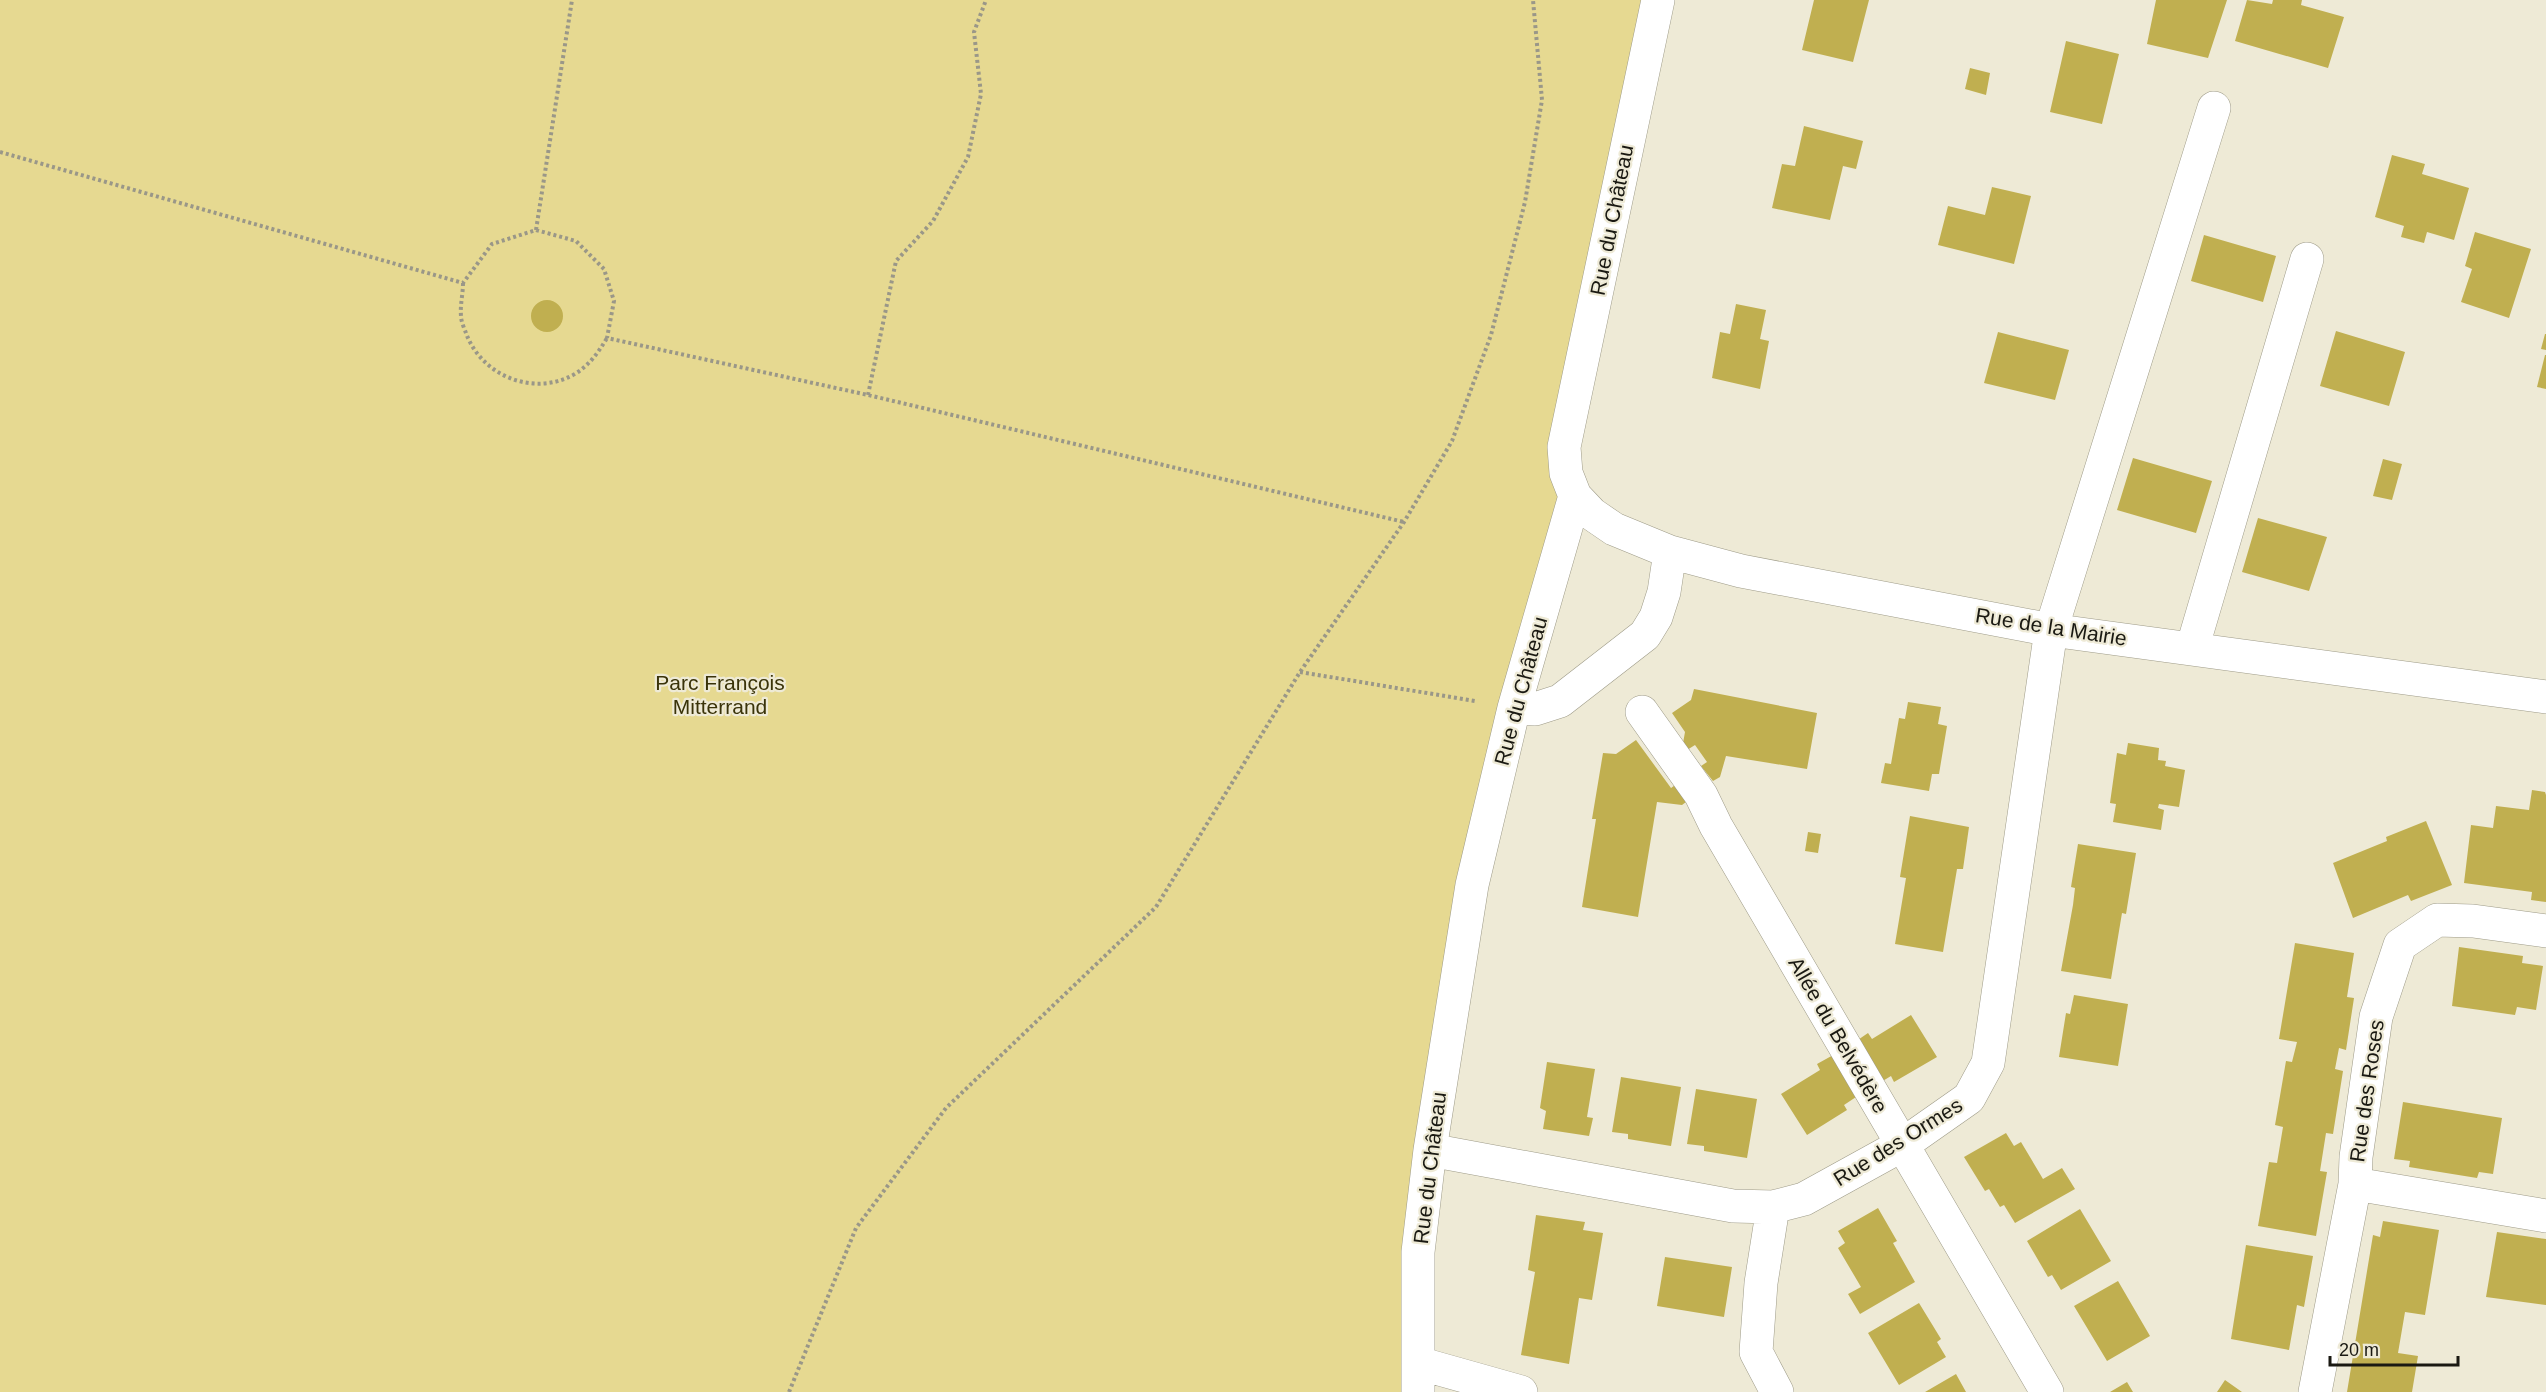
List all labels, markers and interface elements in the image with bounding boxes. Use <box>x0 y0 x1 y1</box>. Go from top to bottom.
street label: Rue du Château <box>1586 143 1637 297</box>
street label: Rue de la Mairie <box>1974 603 2128 650</box>
street label: Rue du Château <box>1490 614 1551 768</box>
park label: Parc François Mitterrand <box>655 671 785 718</box>
street label: Allée du Belvédère <box>1784 953 1892 1117</box>
street label: Rue des Roses <box>2345 1018 2388 1164</box>
street label: Rue du Château <box>1409 1091 1450 1245</box>
street label: Rue des Ormes <box>1829 1093 1966 1190</box>
scale bar <box>2330 1329 2458 1367</box>
text: 20 m <box>2339 1340 2379 1360</box>

